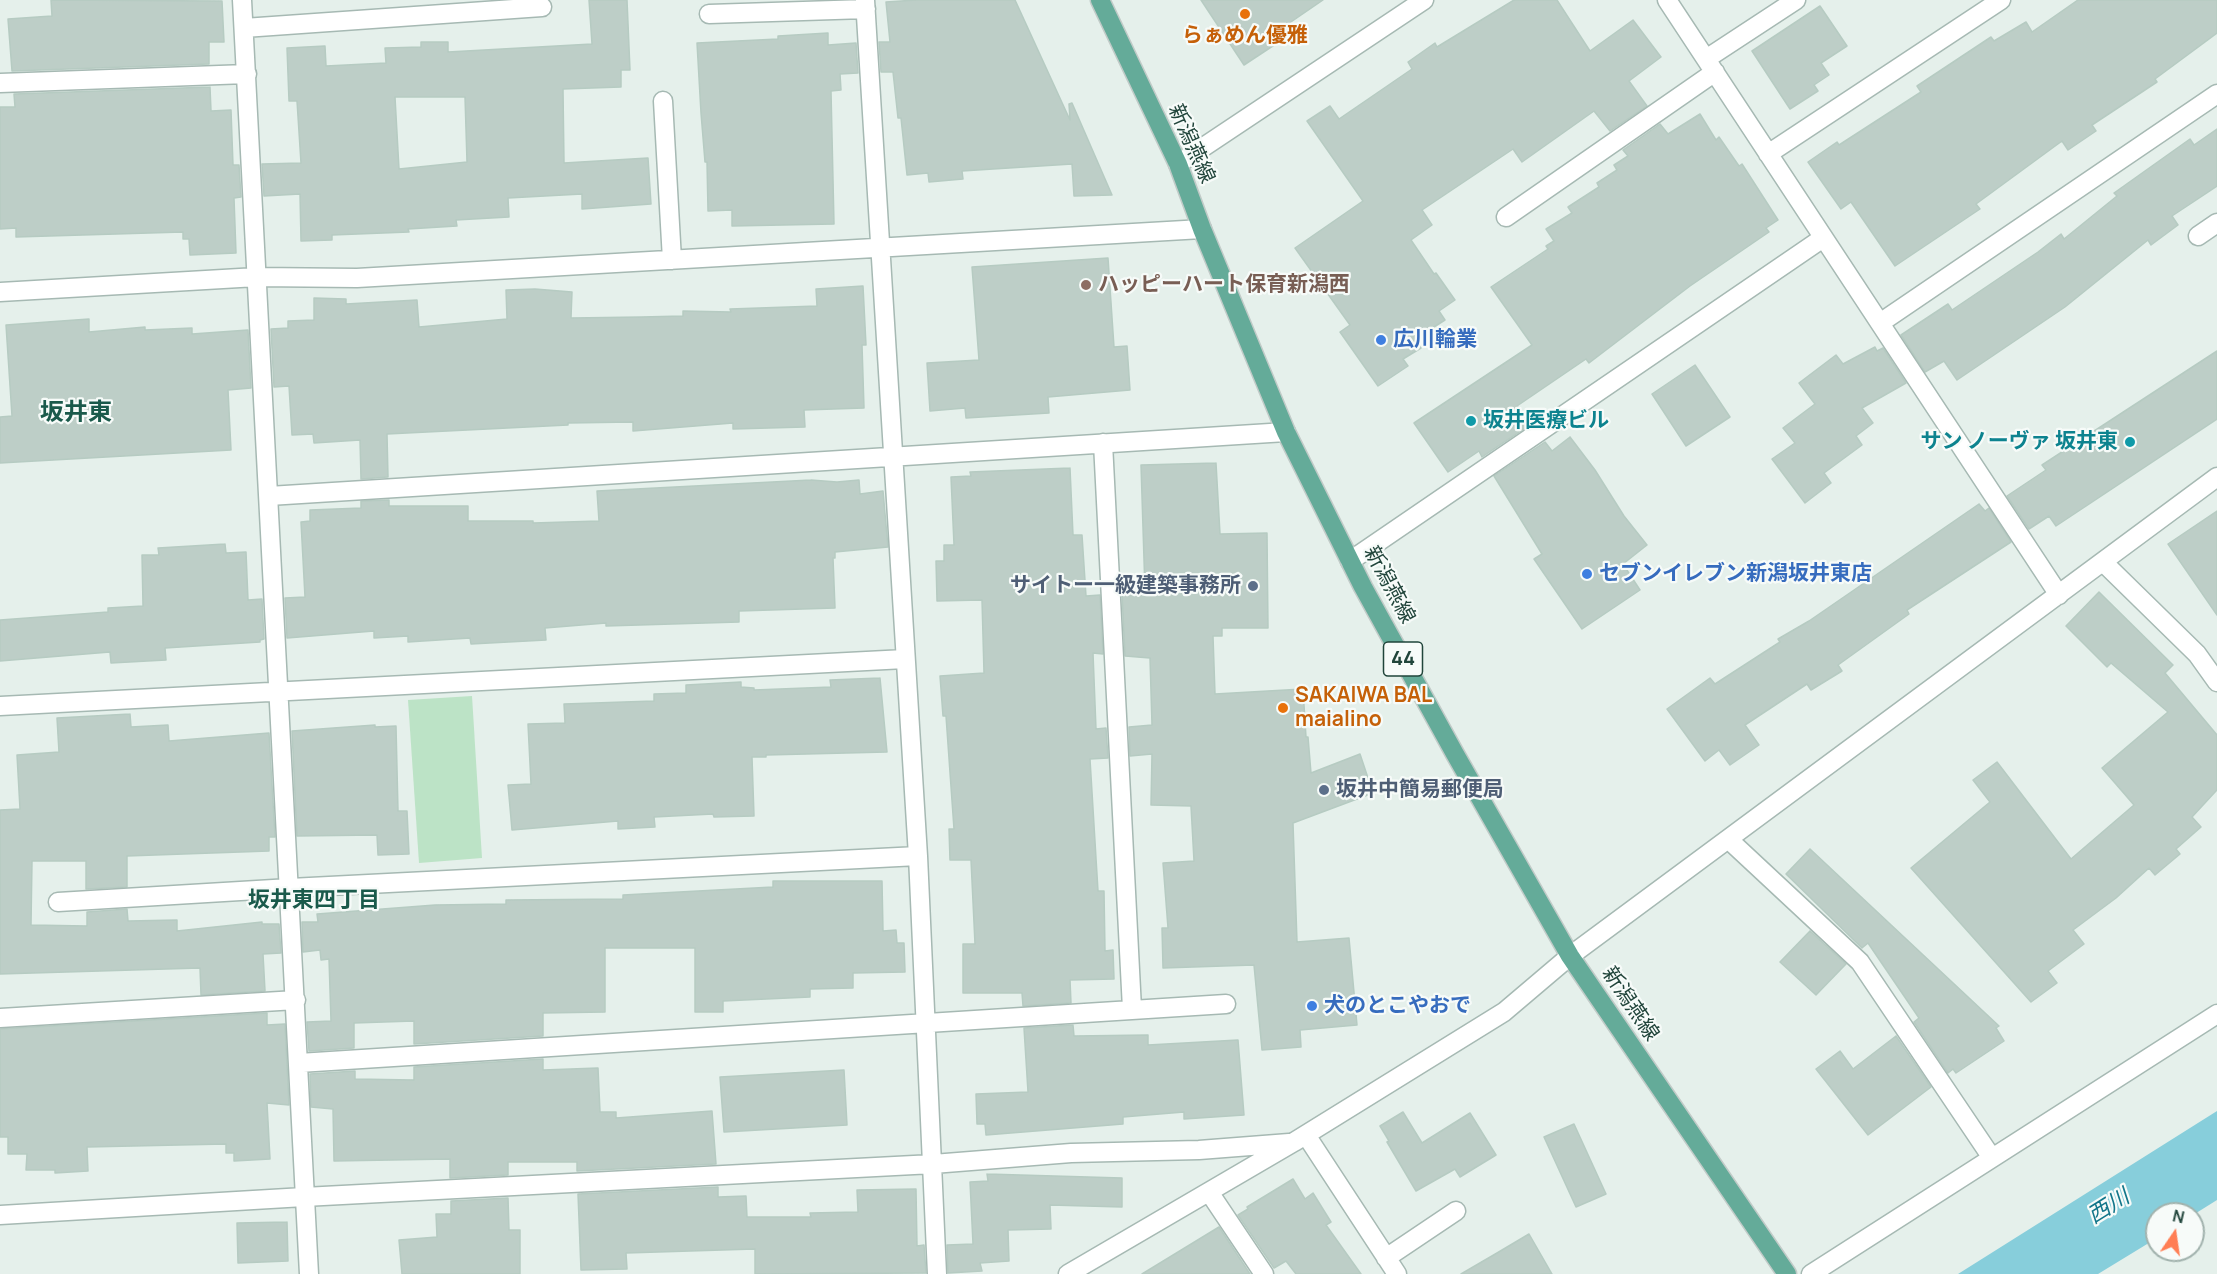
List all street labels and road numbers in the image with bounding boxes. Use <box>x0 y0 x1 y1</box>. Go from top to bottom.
street label: 新潟燕線 <box>1162 101 1220 187</box>
street label: 新潟燕線 <box>1358 542 1420 628</box>
road number: 44 <box>1384 642 1422 676</box>
street label: 新潟燕線 <box>1596 962 1664 1046</box>

